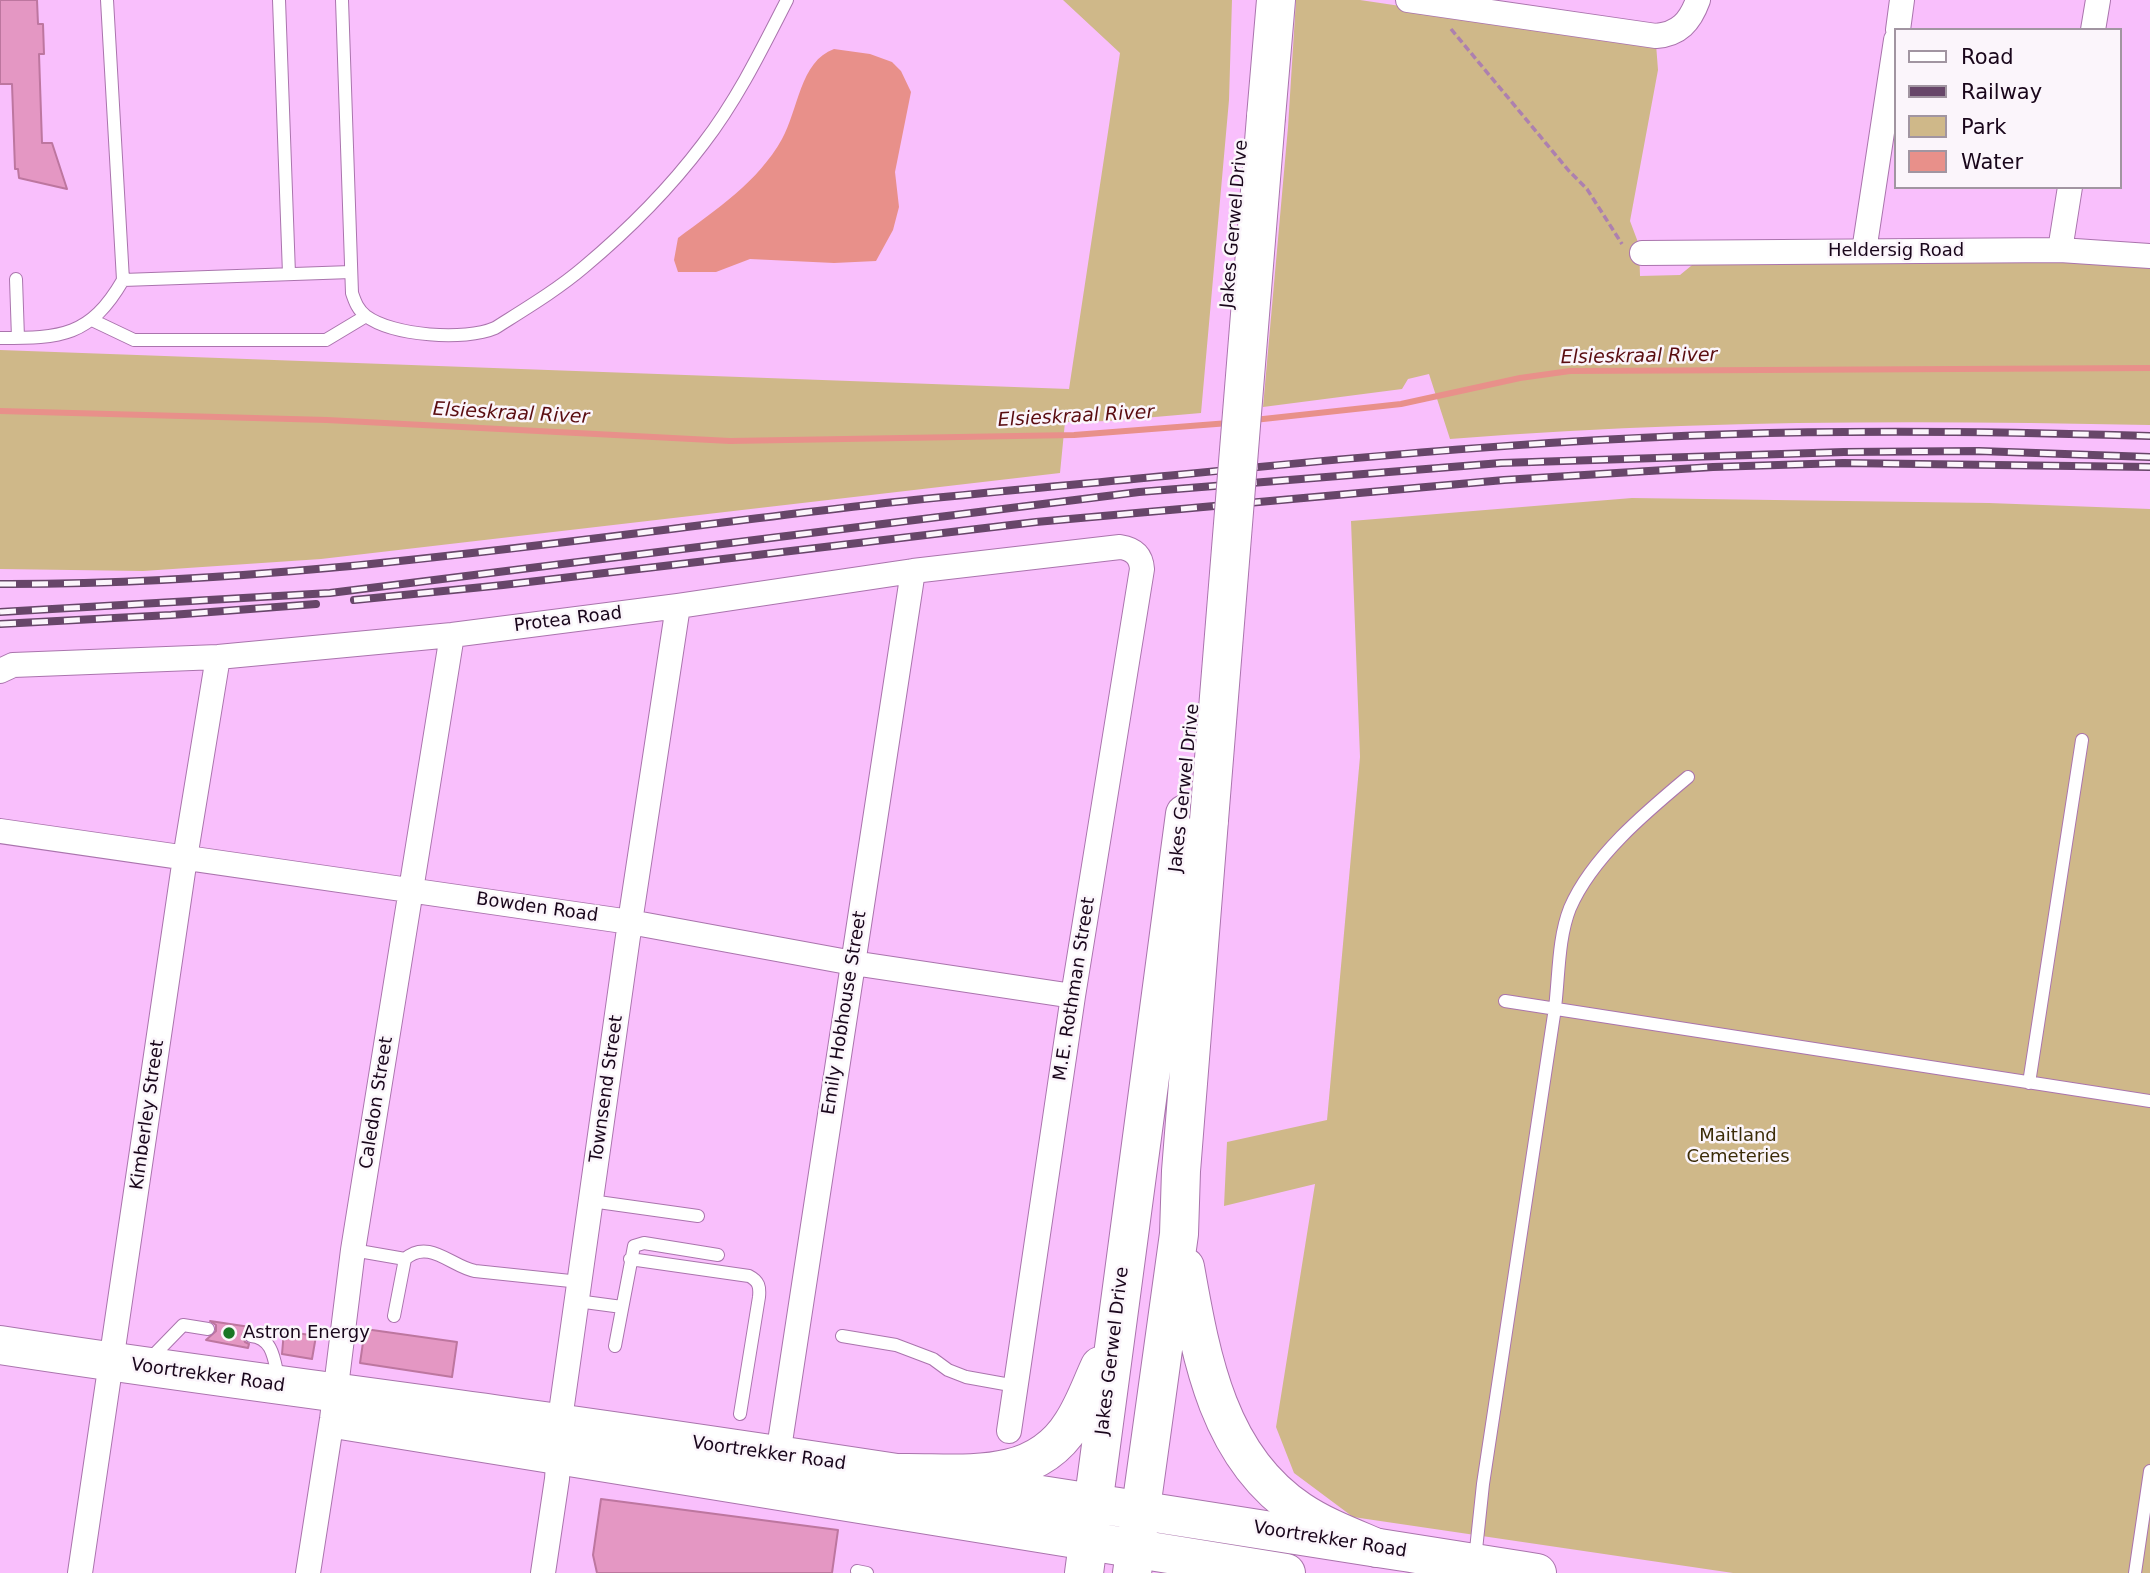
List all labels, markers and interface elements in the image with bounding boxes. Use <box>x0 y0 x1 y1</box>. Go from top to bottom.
legend <box>1895 28 2122 189</box>
text: Road <box>1961 45 2014 69</box>
text: Railway <box>1961 80 2042 104</box>
text: Park <box>1961 115 2006 139</box>
street label: Jakes Gerwel Drive <box>1217 139 1253 309</box>
text: Water <box>1961 150 2023 174</box>
street label: Heldersig Road <box>1828 240 1964 262</box>
water label: Elsieskraal River <box>1560 344 1718 370</box>
water label: Elsieskraal River <box>432 399 590 429</box>
water label: Elsieskraal River <box>997 402 1155 432</box>
street label: Protea Road <box>513 603 623 637</box>
street label: Jakes Gerwel Drive <box>1165 703 1205 873</box>
street label: Bowden Road <box>475 889 599 927</box>
street label: M.E. Rothman Street <box>1050 896 1100 1082</box>
street label: Emily Hobhouse Street <box>818 910 872 1116</box>
street label: Townsend Street <box>586 1014 628 1164</box>
street label: Caledon Street <box>356 1035 398 1171</box>
street label: Kimberley Street <box>127 1039 169 1191</box>
park label: Maitland Cemeteries <box>1686 1125 1790 1168</box>
street label: Jakes Gerwel Drive <box>1092 1266 1134 1436</box>
place label: Astron Energy <box>243 1322 370 1344</box>
marker: Astron Energy <box>221 1325 237 1341</box>
street label: Voortrekker Road <box>130 1355 286 1397</box>
street label: Voortrekker Road <box>691 1433 847 1475</box>
street label: Voortrekker Road <box>1252 1517 1408 1563</box>

